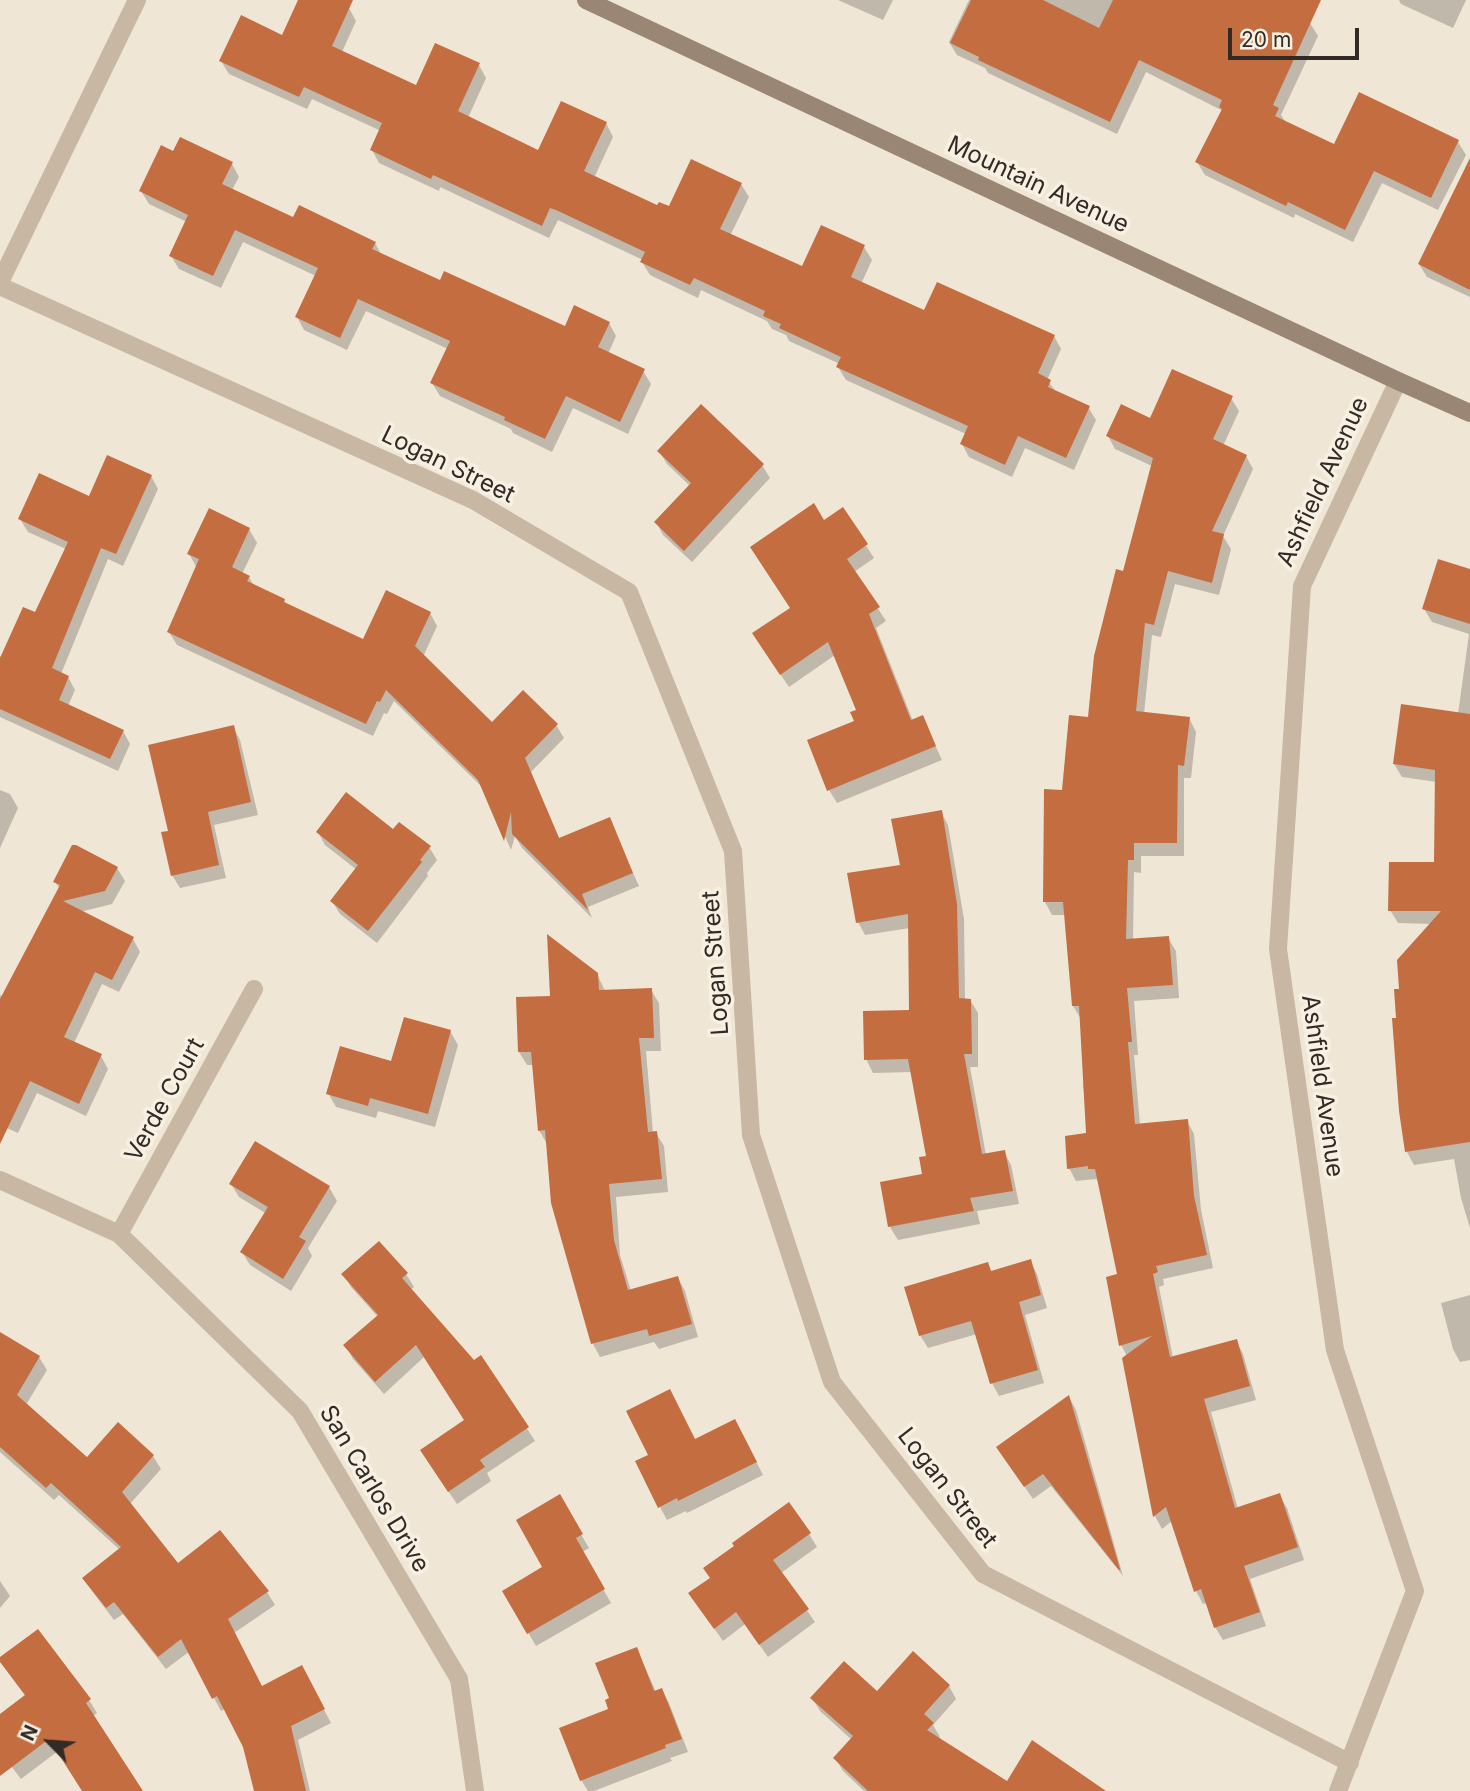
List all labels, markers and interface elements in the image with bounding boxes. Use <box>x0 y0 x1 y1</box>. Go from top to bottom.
scale bar <box>1232 14 1363 58</box>
text: 20 m <box>1241 27 1291 52</box>
street label: Mountain Avenue <box>943 130 1133 240</box>
street label: Ashfield Avenue <box>1271 393 1375 571</box>
street label: Logan Street <box>377 420 519 510</box>
street label: Logan Street <box>697 890 735 1036</box>
street label: Ashfield Avenue <box>1295 993 1349 1179</box>
street label: Verde Court <box>119 1033 211 1167</box>
street label: San Carlos Drive <box>313 1400 435 1578</box>
street label: Logan Street <box>891 1422 1003 1554</box>
north arrow <box>14 1707 84 1777</box>
text: N <box>16 1721 43 1744</box>

